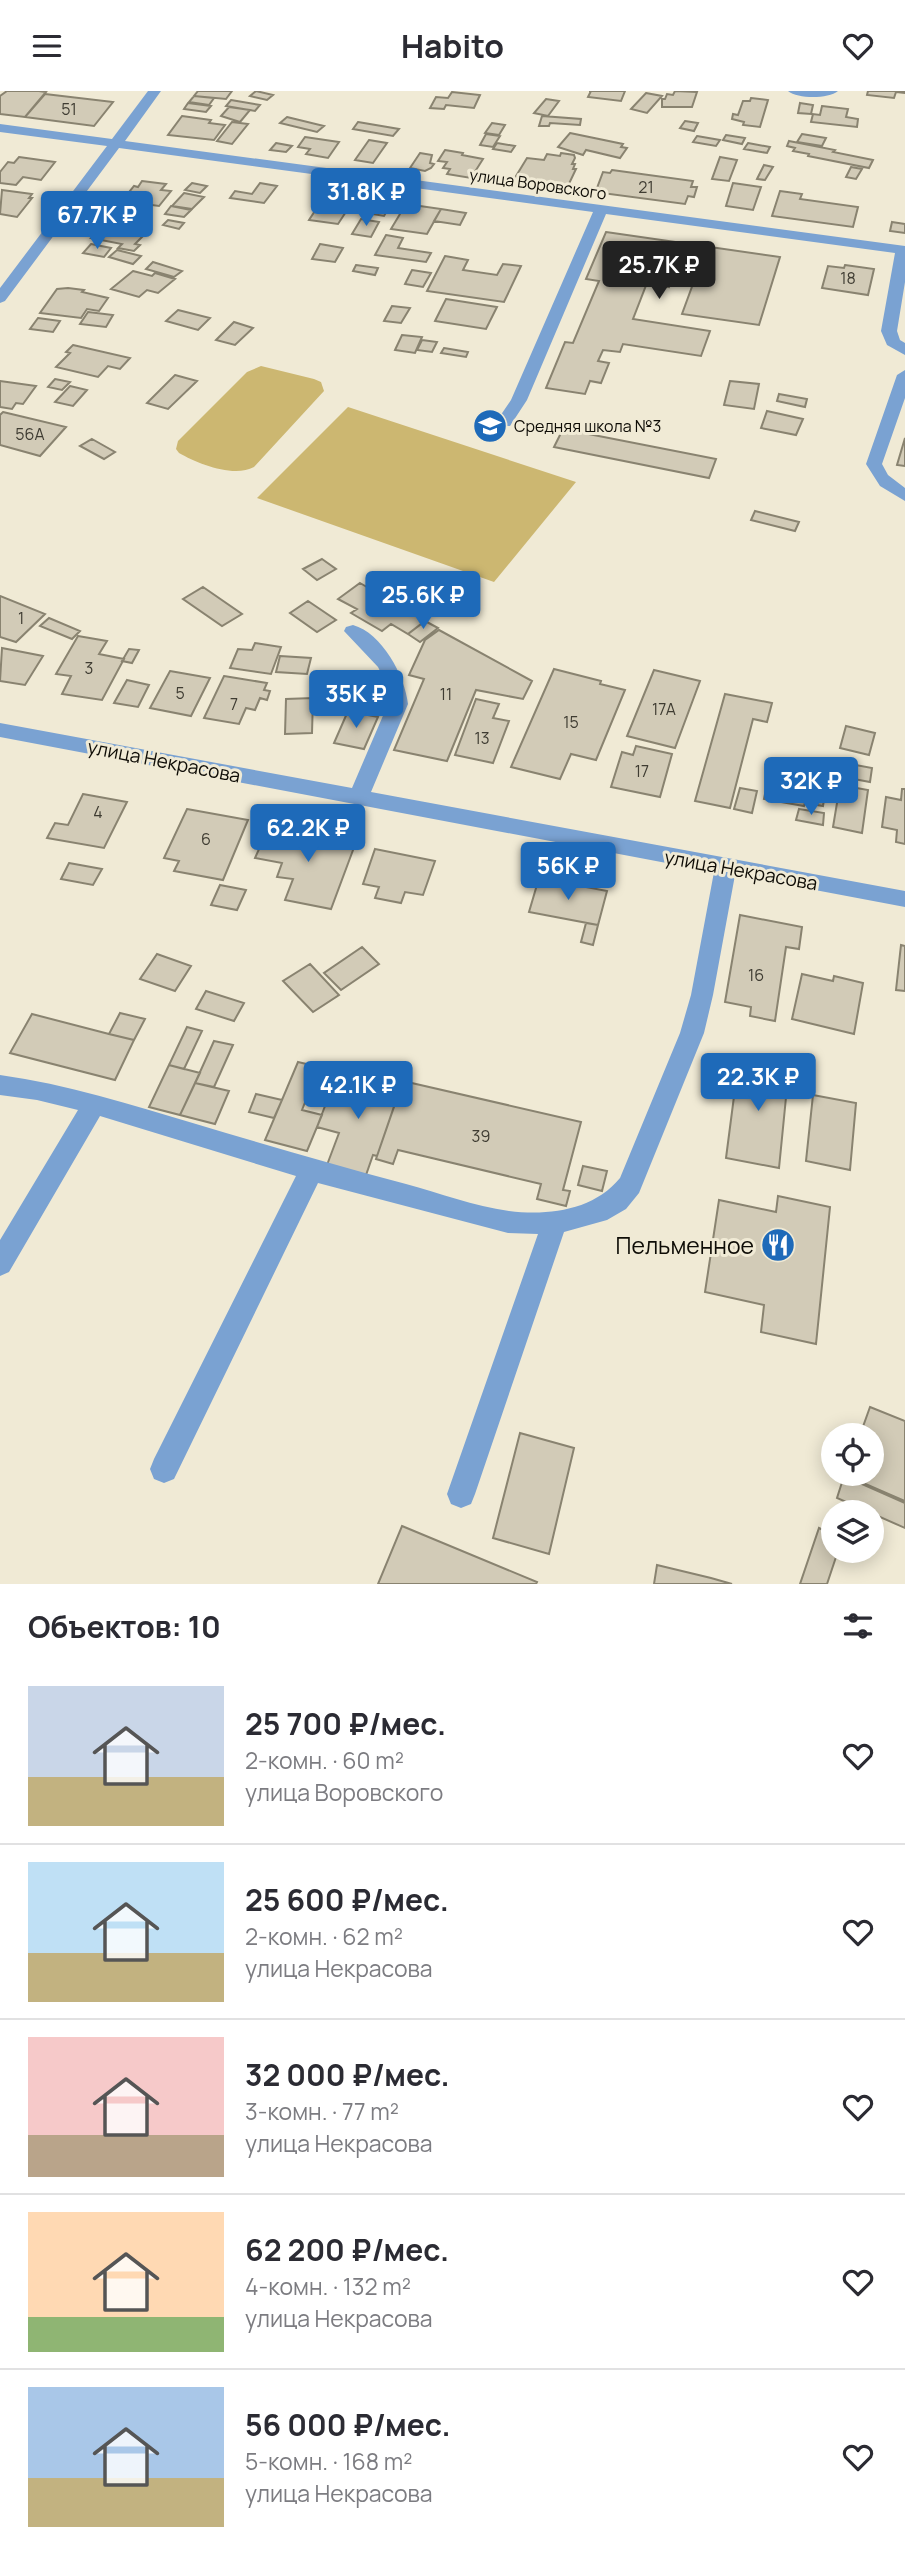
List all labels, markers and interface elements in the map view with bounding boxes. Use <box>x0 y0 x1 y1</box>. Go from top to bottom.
text: Habito <box>401 24 504 68</box>
icon: menu <box>28 27 66 65</box>
icon: heart <box>839 27 877 65</box>
house number: 51 <box>61 98 77 120</box>
street label: улица Воровского <box>468 164 608 204</box>
pin: 31.8K ₽ <box>301 169 431 228</box>
text: 31.8K ₽ <box>327 175 405 207</box>
house number: 21 <box>638 176 654 198</box>
pin: 67.7K ₽ <box>32 191 162 251</box>
text: 67.7K ₽ <box>57 198 137 230</box>
pin: 25.7K ₽ <box>594 241 724 301</box>
text: 25.7K ₽ <box>618 248 700 280</box>
house number: 18 <box>840 267 856 289</box>
school or university icon: Средняя школа №3 <box>471 407 509 445</box>
place label: Средняя школа №3 <box>514 415 661 437</box>
house number: 56А <box>15 423 45 445</box>
pin: 25.6K ₽ <box>358 571 488 631</box>
text: 25.6K ₽ <box>381 578 465 610</box>
house number: 1 <box>18 607 24 629</box>
house number: 3 <box>85 657 93 679</box>
pin: 35K ₽ <box>307 671 405 730</box>
text: 35K ₽ <box>325 677 387 709</box>
house number: 5 <box>175 682 185 704</box>
house number: 11 <box>440 683 452 705</box>
house number: 7 <box>230 693 238 715</box>
house number: 17А <box>652 698 676 720</box>
house number: 15 <box>563 711 579 733</box>
house number: 13 <box>474 727 490 749</box>
street label: улица Некрасова <box>85 733 243 789</box>
pin: 32K ₽ <box>762 757 860 817</box>
house number: 17 <box>635 760 649 782</box>
text: 32K ₽ <box>780 764 842 796</box>
house number: 4 <box>93 801 103 823</box>
pin: 62.2K ₽ <box>243 805 373 864</box>
text: 62.2K ₽ <box>266 811 350 843</box>
house number: 6 <box>201 828 211 850</box>
pin: 56K ₽ <box>519 843 617 902</box>
street label: улица Некрасова <box>662 844 820 896</box>
text: 56K ₽ <box>537 849 599 881</box>
house number: 16 <box>748 964 764 986</box>
pin: 22.3K ₽ <box>693 1053 823 1113</box>
text: 22.3K ₽ <box>717 1060 799 1092</box>
pin: 42.1K ₽ <box>293 1061 423 1121</box>
text: 42.1K ₽ <box>320 1068 396 1100</box>
house number: 39 <box>472 1125 490 1147</box>
restaurant icon: Пельменное <box>759 1226 797 1264</box>
place label: Пельменное <box>616 1229 754 1261</box>
map controls <box>821 1423 884 1563</box>
button: locate <box>821 1423 884 1486</box>
button: layers <box>821 1500 884 1563</box>
text: Объектов: 10 <box>28 1606 221 1647</box>
icon: filters <box>839 1607 877 1645</box>
text: 25 700 ₽/мес. <box>245 1703 446 1744</box>
icon: home <box>84 1714 168 1798</box>
icon: heart <box>839 1737 877 1775</box>
text: 2-комн. · 60 m² <box>245 1744 404 1776</box>
text: улица Воровского <box>245 1776 443 1808</box>
text: 25 600 ₽/мес. <box>245 1879 449 1920</box>
icon: home <box>84 1890 168 1974</box>
icon: heart <box>839 1913 877 1951</box>
text: 2-комн. · 62 m² <box>245 1920 403 1952</box>
text: улица Некрасова <box>245 1952 433 1984</box>
text: 32 000 ₽/мес. <box>245 2054 450 2095</box>
icon: home <box>84 2065 168 2149</box>
icon: heart <box>839 2088 877 2126</box>
text: 3-комн. · 77 m² <box>245 2095 399 2127</box>
text: улица Некрасова <box>245 2127 433 2159</box>
text: 62 200 ₽/мес. <box>245 2229 449 2270</box>
icon: home <box>84 2240 168 2324</box>
icon: heart <box>839 2263 877 2301</box>
text: 4-комн. · 132 m² <box>245 2270 411 2302</box>
text: улица Некрасова <box>245 2302 433 2334</box>
text: 56 000 ₽/мес. <box>245 2404 451 2445</box>
icon: home <box>84 2415 168 2499</box>
icon: heart <box>839 2438 877 2476</box>
text: 5-комн. · 168 m² <box>245 2445 412 2477</box>
text: улица Некрасова <box>245 2477 433 2509</box>

